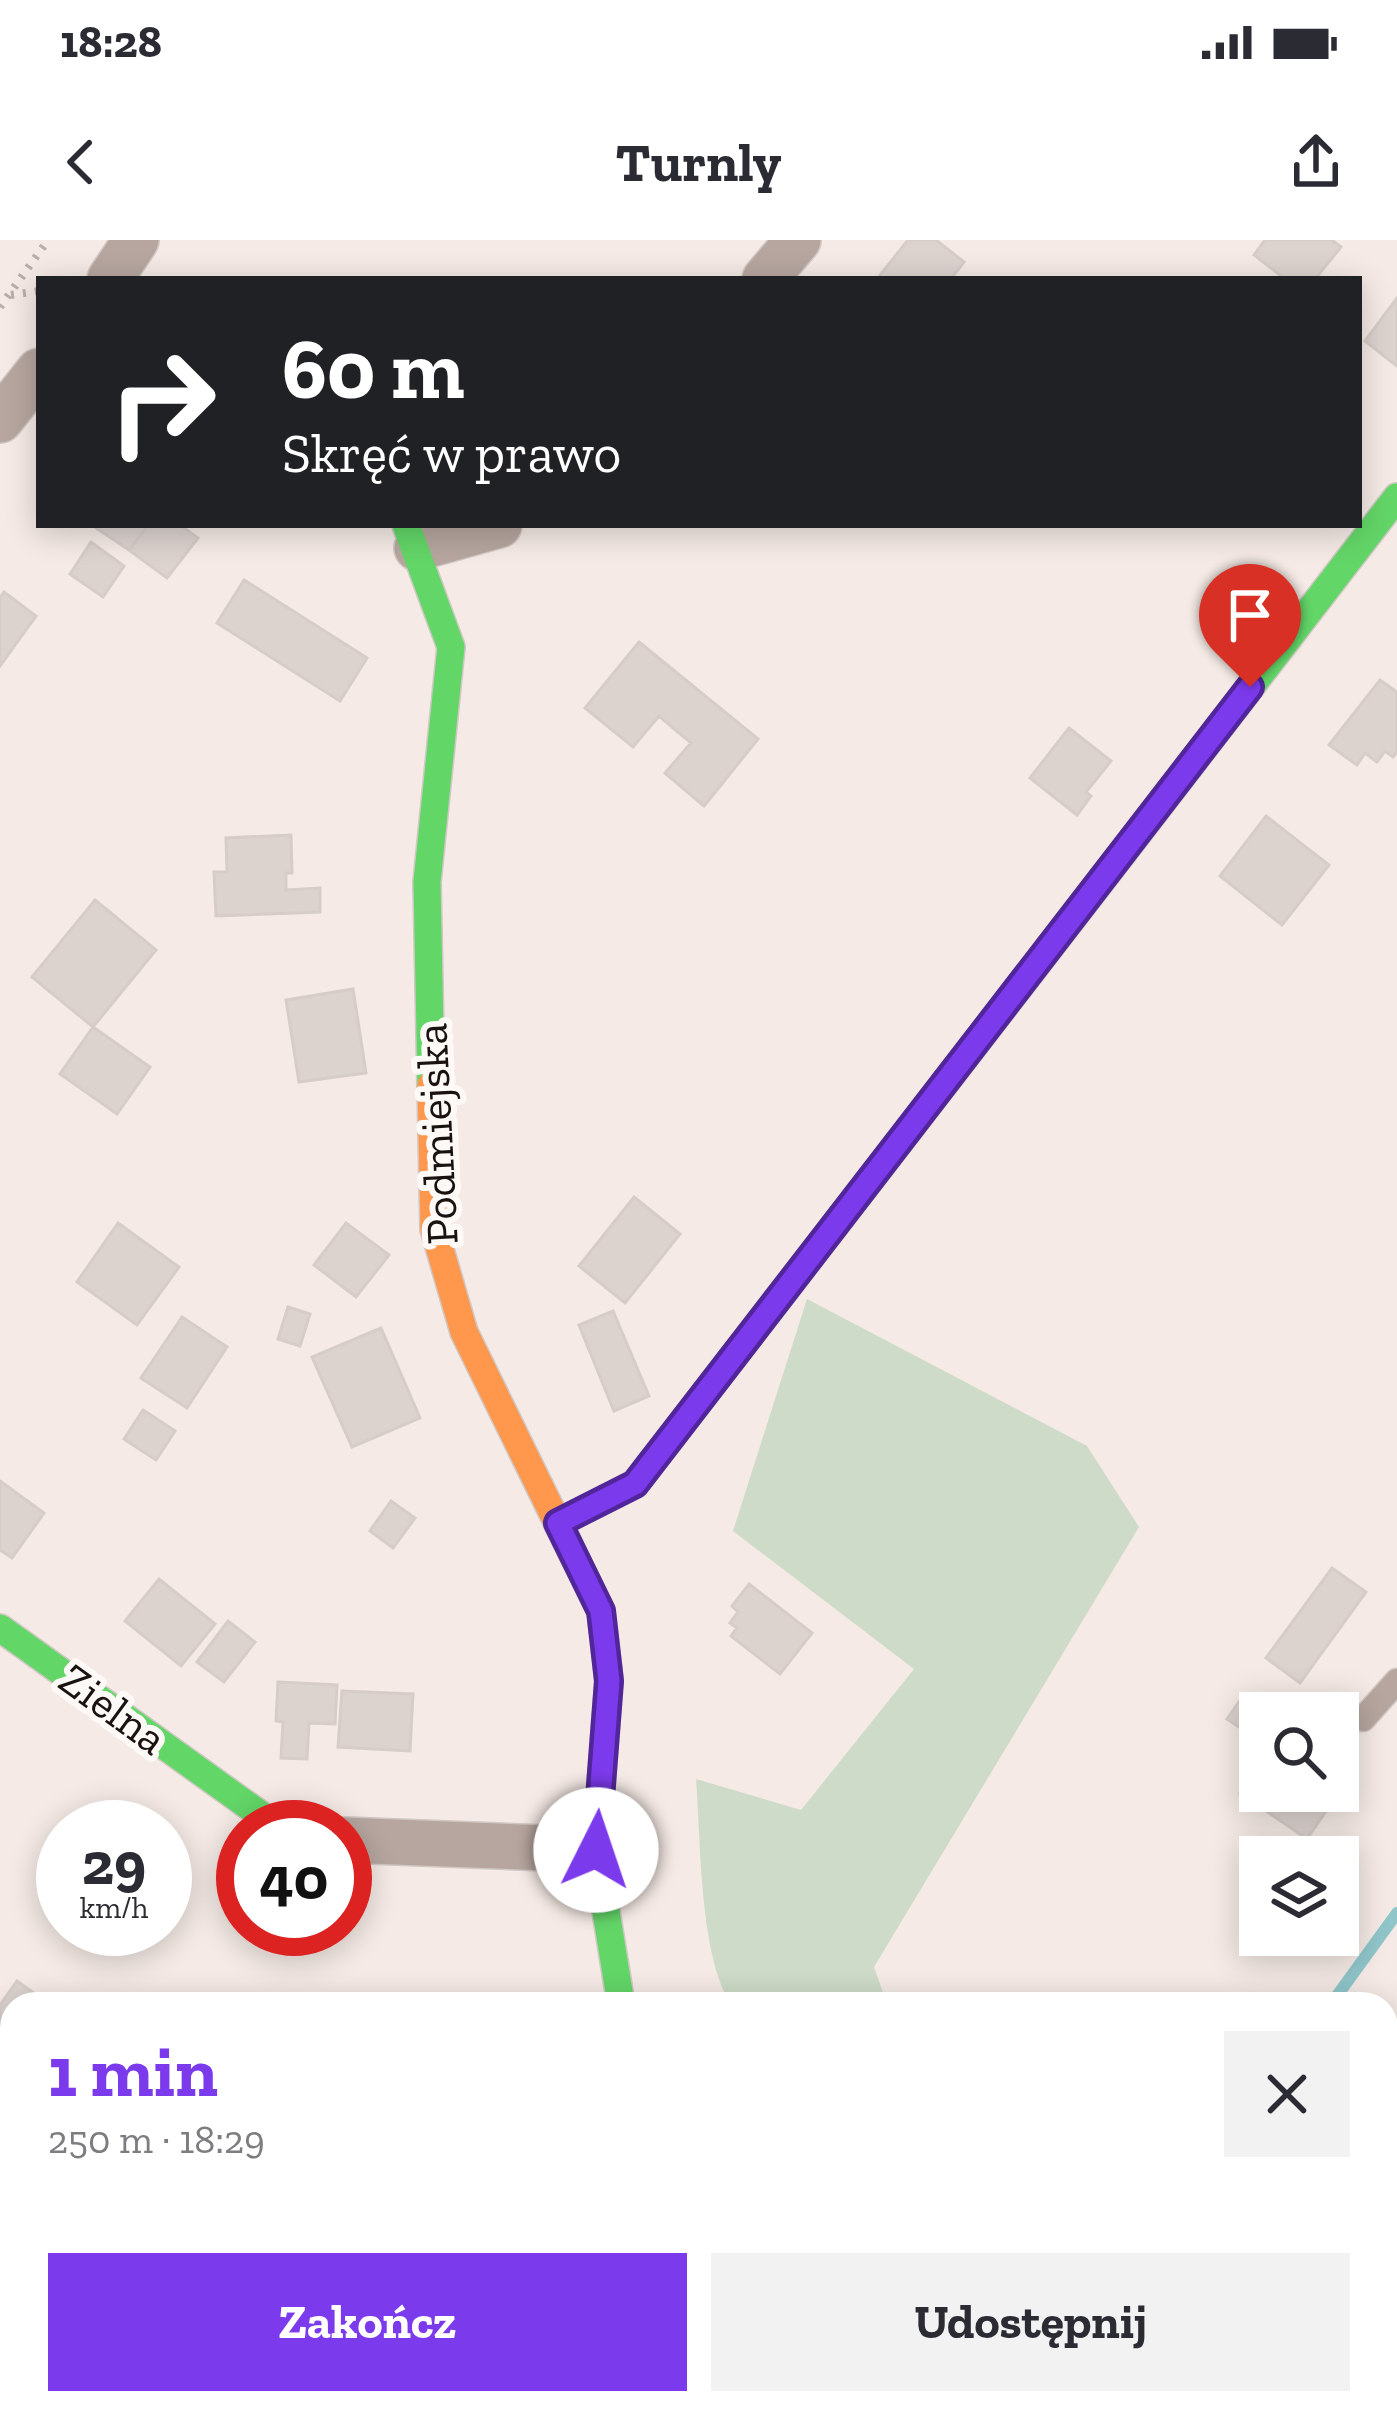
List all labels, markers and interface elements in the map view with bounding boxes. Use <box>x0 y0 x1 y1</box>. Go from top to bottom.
text: 18:28 <box>60 15 162 69</box>
icon: back <box>48 129 114 195</box>
icon: share <box>1283 129 1349 195</box>
text: Turnly <box>616 130 781 195</box>
text: 60 m <box>282 319 465 420</box>
icon: right <box>84 324 240 480</box>
text: Skręć w prawo <box>282 421 621 486</box>
pin <box>1199 564 1301 687</box>
icon: arrive <box>1217 582 1283 648</box>
street label: Podmiejska <box>404 1022 470 1246</box>
street label: Zielna <box>49 1652 177 1766</box>
map controls <box>1239 1692 1359 1956</box>
button: search <box>1239 1692 1359 1812</box>
position arrow <box>533 1787 659 1913</box>
speed limit sign: 40 <box>216 1800 372 1956</box>
text: 29 <box>82 1827 146 1899</box>
button: layers <box>1239 1836 1359 1956</box>
text: km/h <box>80 1890 148 1926</box>
text: 1 min <box>48 2028 218 2114</box>
button: close <box>1224 2031 1350 2157</box>
text: 250 m · 18:29 <box>48 2116 265 2163</box>
button: Zakończ <box>48 2253 687 2391</box>
button: Udostępnij <box>711 2253 1350 2391</box>

